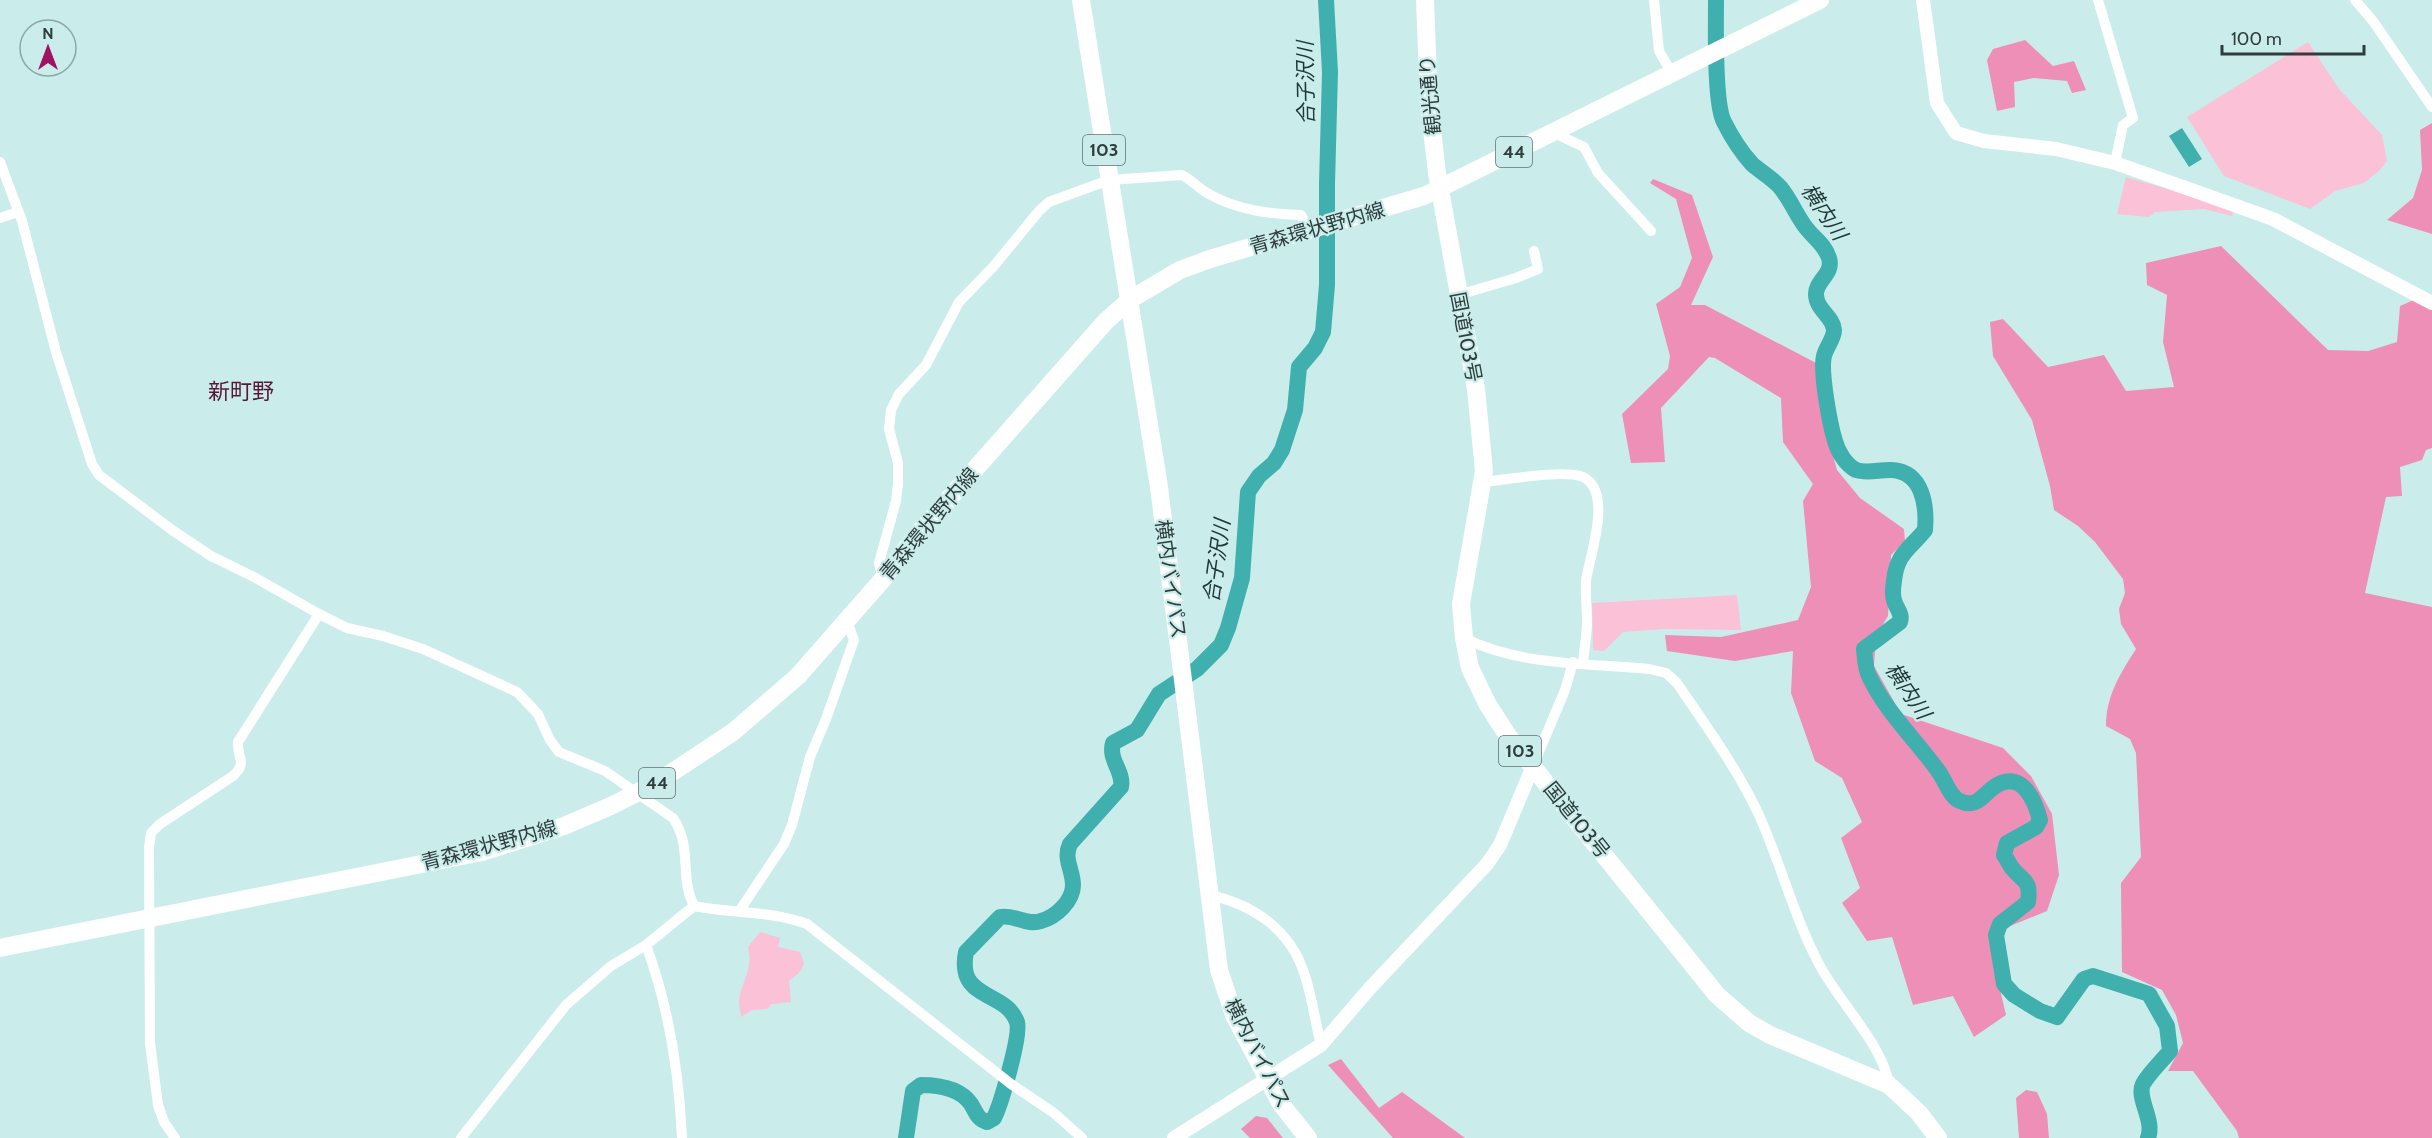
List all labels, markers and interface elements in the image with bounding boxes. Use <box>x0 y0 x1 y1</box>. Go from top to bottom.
north arrow <box>18 18 78 78</box>
scale bar <box>2222 18 2364 56</box>
text: N <box>42 24 54 43</box>
text: 100 m <box>2231 28 2282 50</box>
water label: 合子沢川 <box>1292 39 1319 125</box>
street label: 観光通り <box>1415 54 1445 136</box>
road number: 103 <box>1083 135 1125 165</box>
road number: 44 <box>1496 137 1532 167</box>
water label: 横内川 <box>1796 179 1854 246</box>
street label: 青森環状野内線 <box>1246 197 1388 259</box>
street label: 国道103号 <box>1446 290 1486 384</box>
district label: 新町野 <box>208 378 274 405</box>
street label: 青森環状野内線 <box>875 463 983 585</box>
water label: 合子沢川 <box>1198 516 1235 604</box>
street label: 横内バイパス <box>1151 518 1191 640</box>
water label: 横内川 <box>1880 658 1938 725</box>
road number: 103 <box>1499 736 1541 766</box>
road number: 44 <box>639 768 675 798</box>
street label: 国道103号 <box>1539 777 1615 863</box>
street label: 青森環状野内線 <box>418 815 560 875</box>
street label: 横内バイパス <box>1220 994 1296 1112</box>

